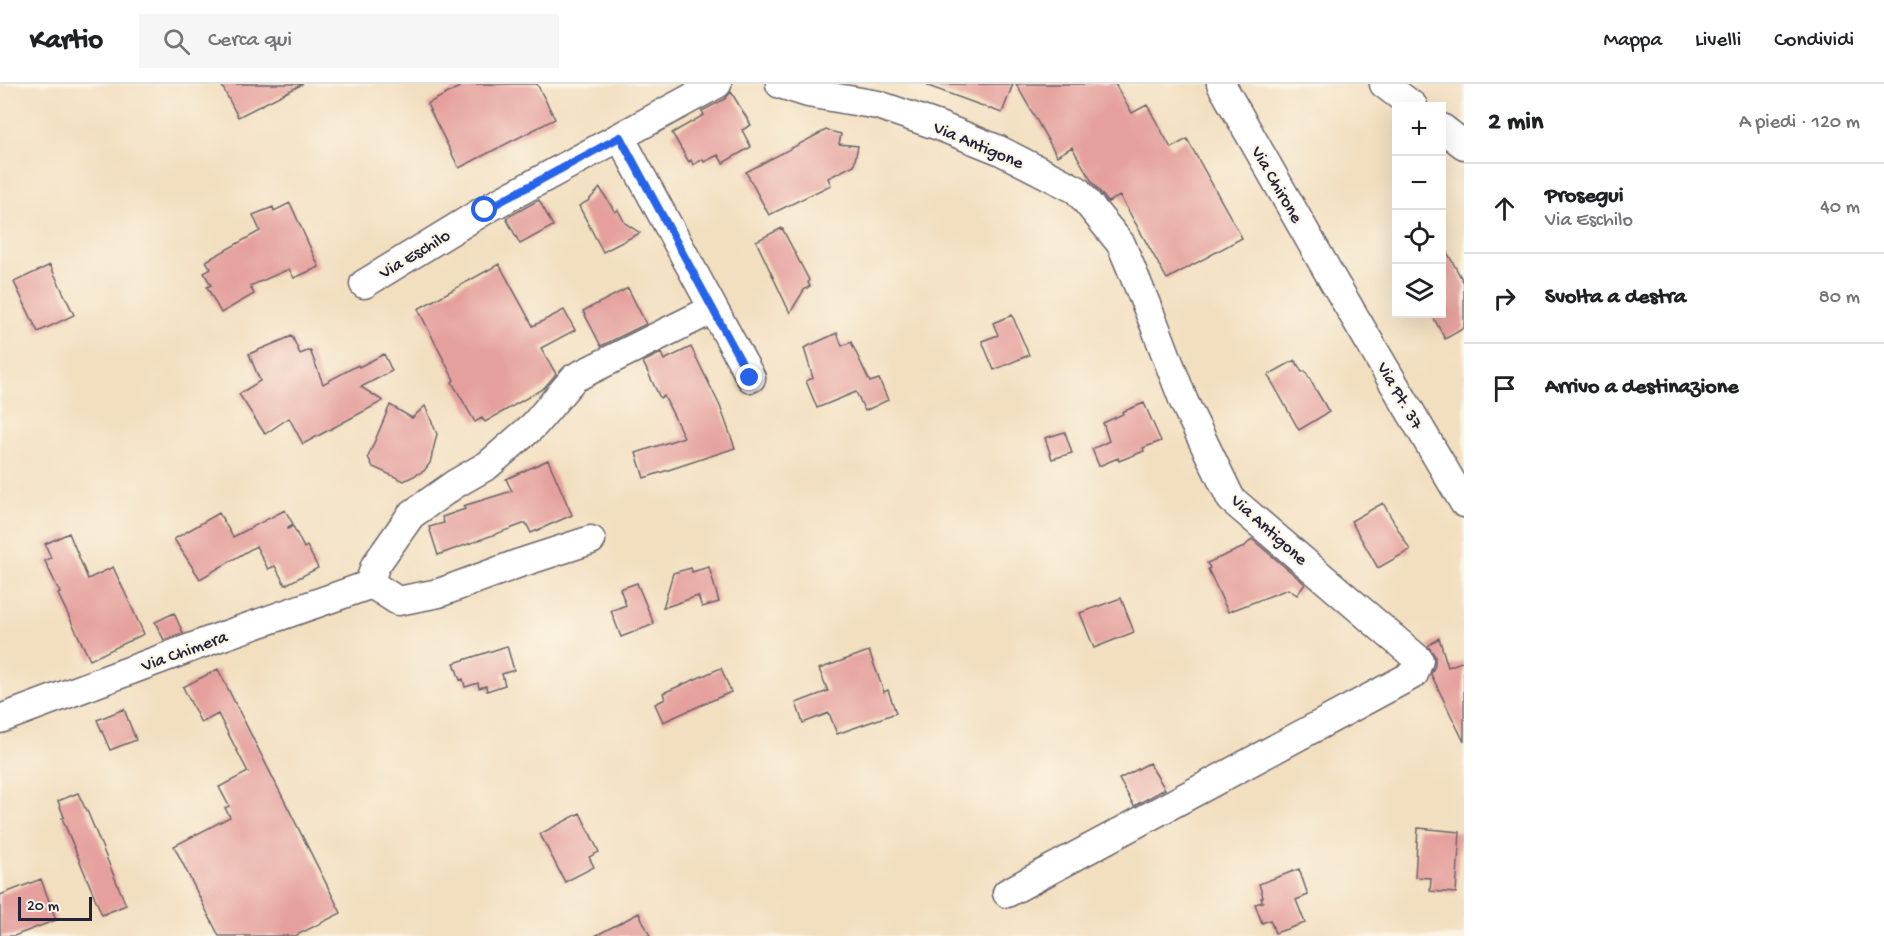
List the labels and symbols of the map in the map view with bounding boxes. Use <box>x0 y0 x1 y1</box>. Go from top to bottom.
street label: Via Antigone <box>929 117 1027 175</box>
street label: Via Chirone <box>1245 142 1307 228</box>
route start <box>471 196 497 222</box>
street label: Via Eschilo <box>375 226 455 285</box>
street label: Via Pt. 37 <box>1371 358 1427 434</box>
route end <box>736 364 762 390</box>
street label: Via Antigone <box>1225 490 1312 571</box>
street label: Via Chimera <box>138 627 232 678</box>
scale bar <box>18 894 92 922</box>

